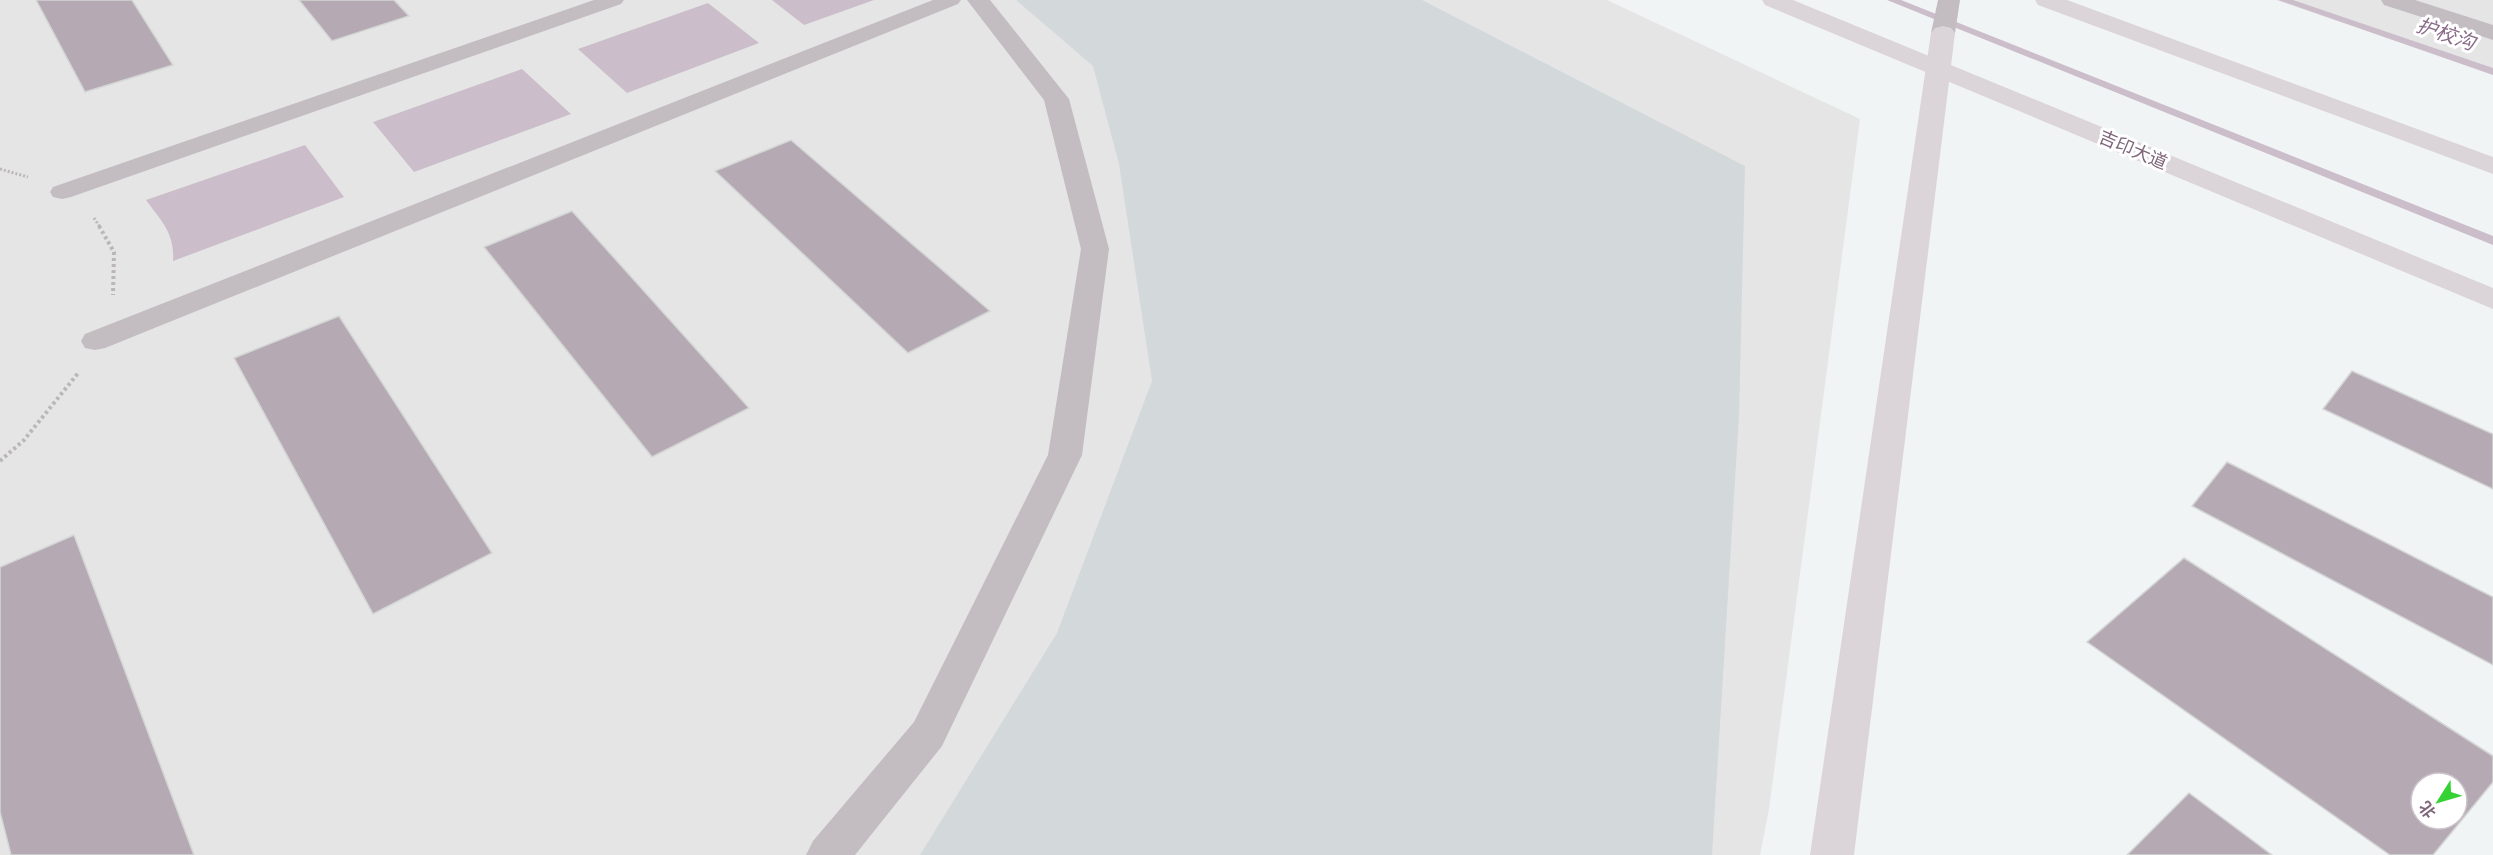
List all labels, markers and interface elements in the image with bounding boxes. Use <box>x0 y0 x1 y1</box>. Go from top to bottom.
water label: 护校沟 <box>2414 12 2480 56</box>
street label: 吉印大道 <box>2096 125 2171 174</box>
north arrow <box>2409 771 2469 831</box>
text: 北 <box>2414 798 2440 822</box>

